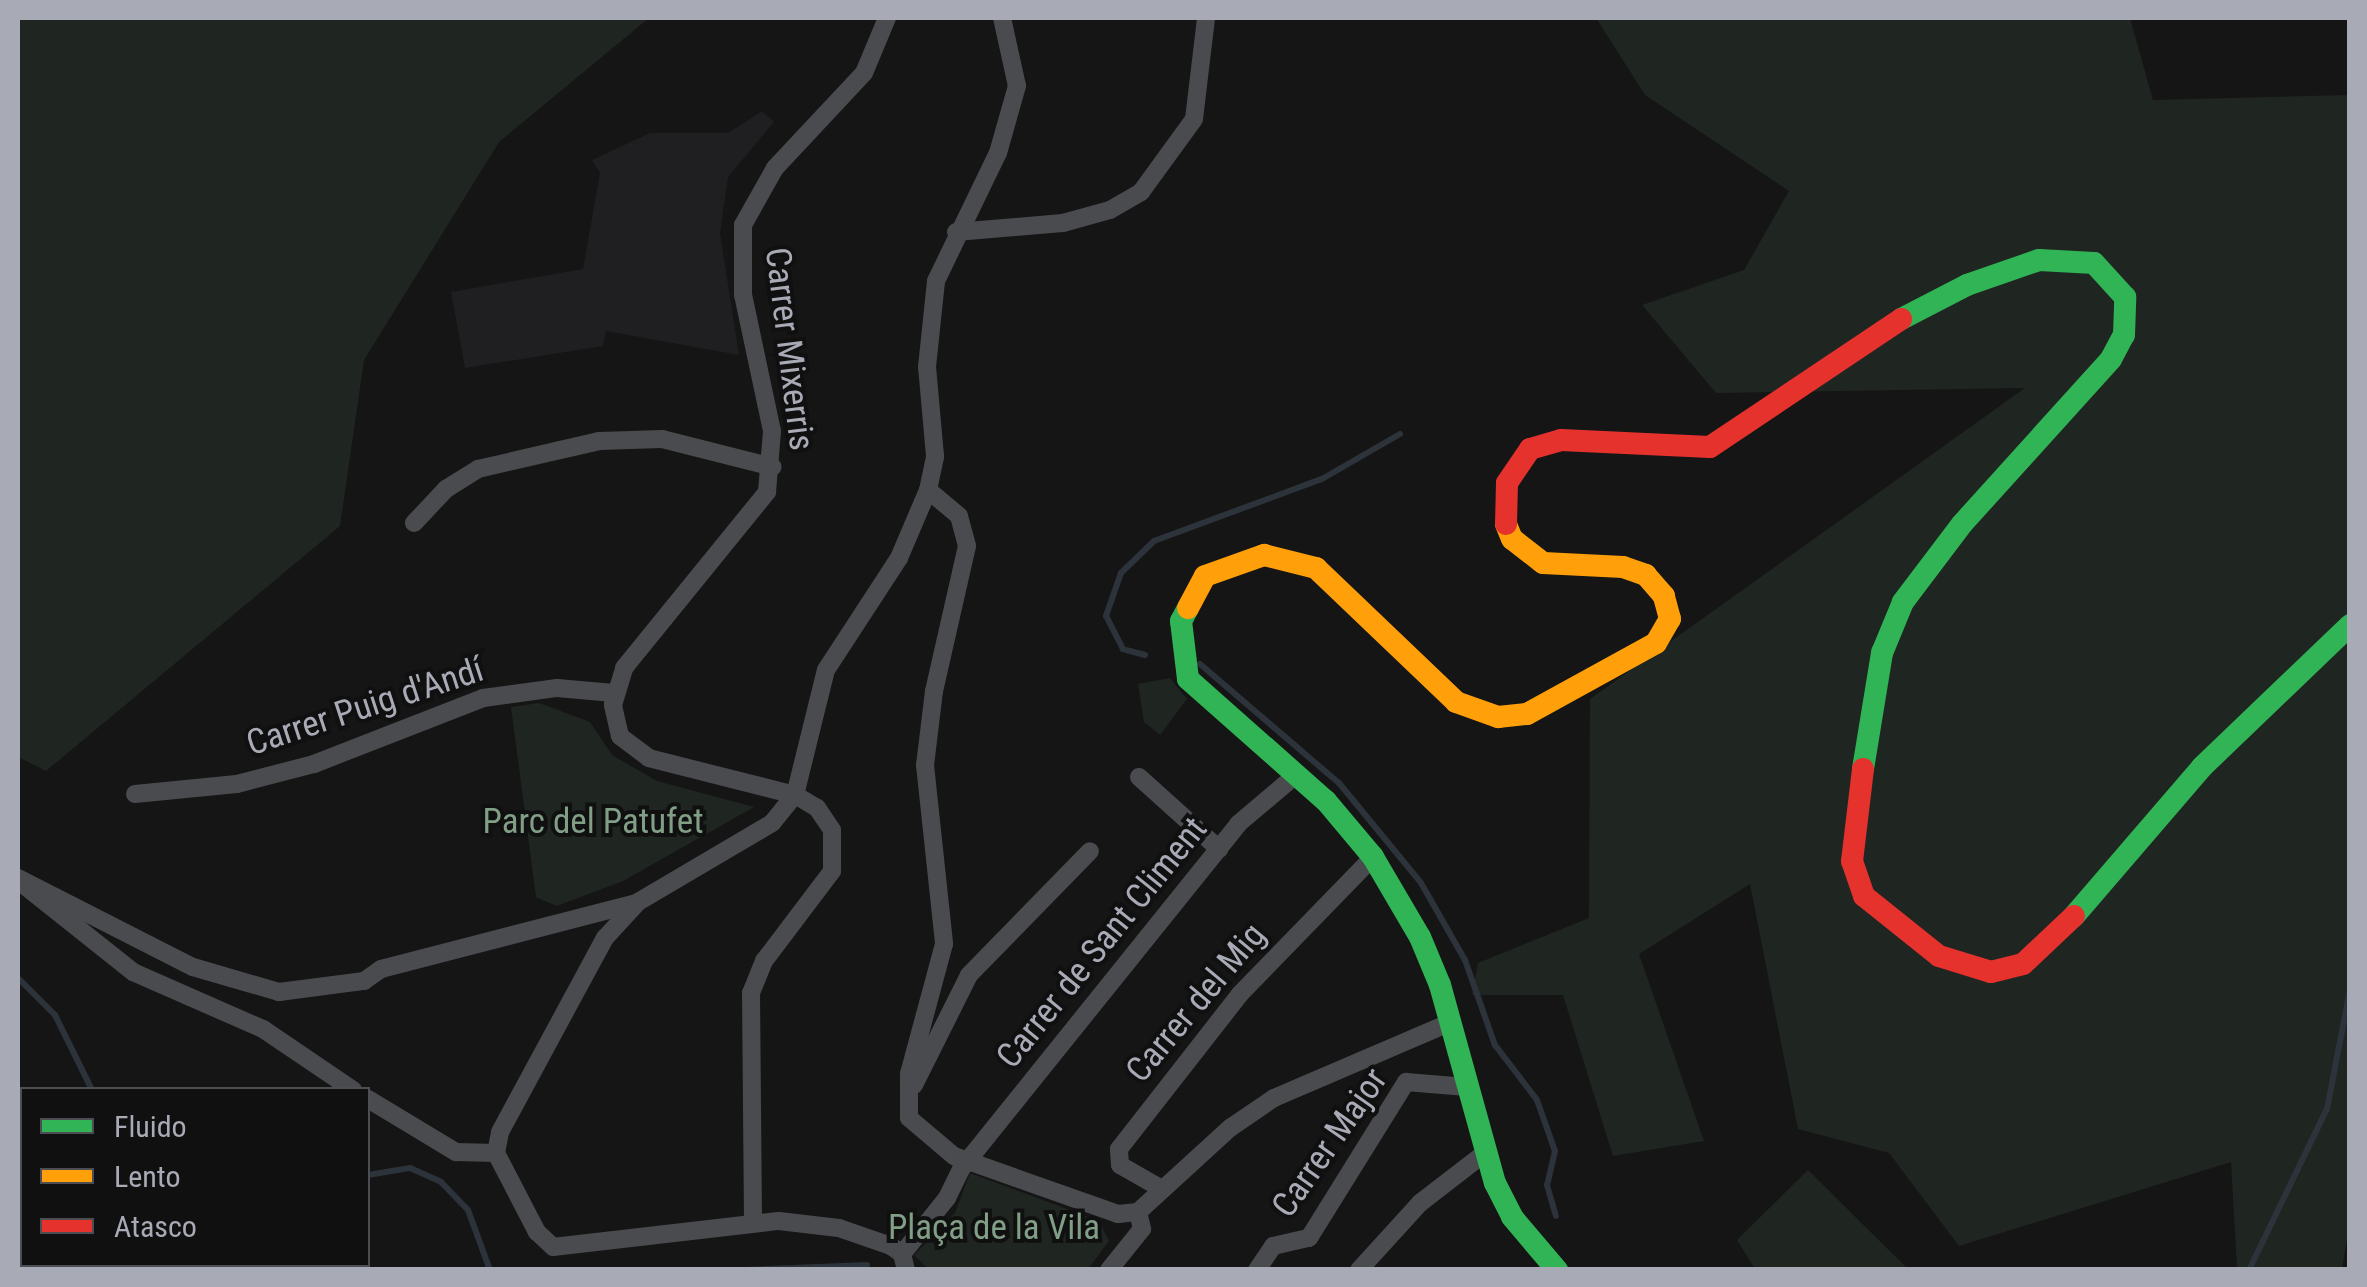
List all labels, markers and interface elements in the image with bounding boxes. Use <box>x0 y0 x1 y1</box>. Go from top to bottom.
street label: Carrer Mixerris <box>756 245 822 453</box>
street label: Carrer Puig d'Andí <box>241 649 489 765</box>
park label: Parc del Patufet <box>482 801 704 843</box>
street label: Carrer de Sant Climent <box>988 809 1216 1077</box>
street label: Carrer del Mig <box>1117 915 1275 1091</box>
street label: Carrer Major <box>1263 1061 1397 1225</box>
legend <box>20 1087 370 1267</box>
text: Fluido <box>114 1109 187 1144</box>
text: Lento <box>114 1159 181 1194</box>
park label: Plaça de la Vila <box>888 1207 1100 1249</box>
text: Atasco <box>114 1209 197 1244</box>

